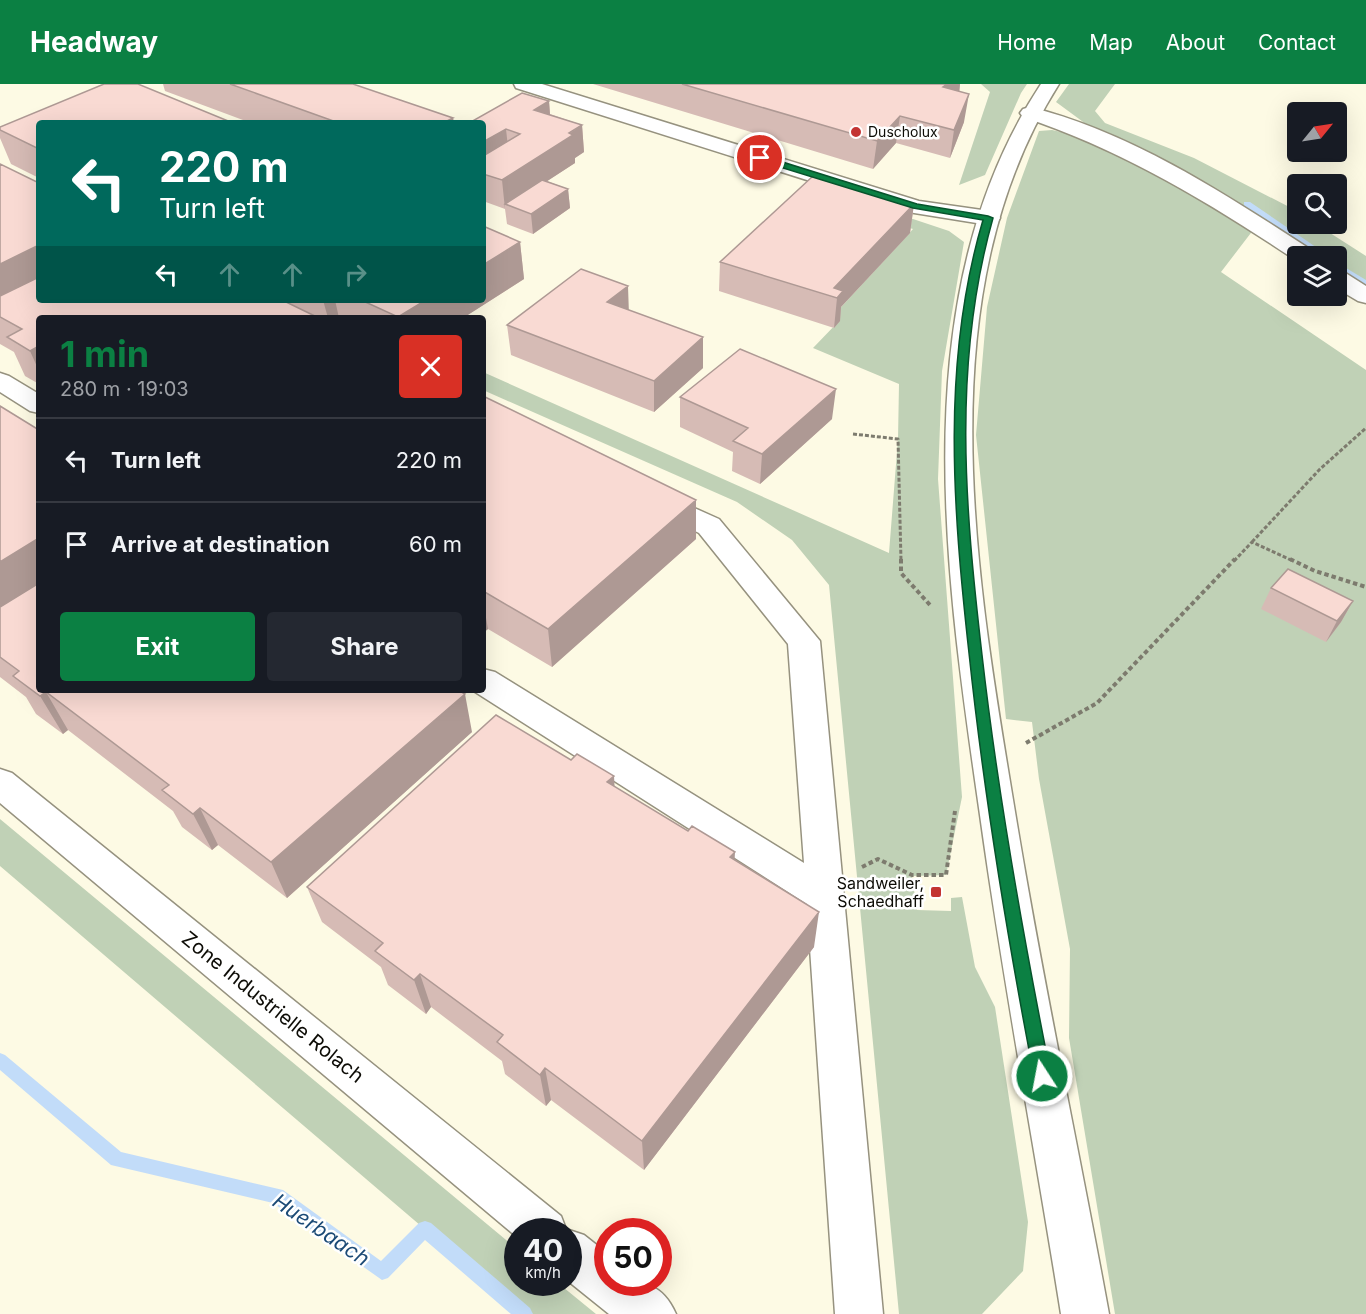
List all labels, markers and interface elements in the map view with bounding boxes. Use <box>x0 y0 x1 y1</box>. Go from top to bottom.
text: Headway <box>30 25 158 59</box>
text: Home <box>997 30 1056 55</box>
text: Map <box>1089 30 1133 55</box>
text: About <box>1166 30 1225 55</box>
text: Contact <box>1258 30 1336 55</box>
north arrow <box>1287 102 1347 162</box>
map controls <box>1287 102 1347 306</box>
place label: Duscholux <box>868 123 938 140</box>
marker: Duscholux <box>849 125 863 139</box>
pin <box>734 132 785 183</box>
text: 220 m <box>159 141 289 192</box>
icon: arrive <box>743 141 776 174</box>
icon: left <box>60 144 138 222</box>
button: search <box>1287 174 1347 234</box>
text: Turn left <box>159 192 265 225</box>
button: layers <box>1287 246 1347 306</box>
icon: left <box>150 258 183 291</box>
icon: ahead <box>213 258 246 291</box>
icon: ahead <box>276 258 309 291</box>
icon: right <box>339 258 372 291</box>
text: 1 min <box>60 332 149 376</box>
button: close <box>399 335 462 398</box>
text: 280 m · 19:03 <box>60 377 189 401</box>
icon: left <box>60 444 93 477</box>
text: Turn left <box>111 447 201 473</box>
text: 220 m <box>396 447 462 473</box>
icon: arrive <box>60 528 93 561</box>
text: Arrive at destination <box>111 531 330 557</box>
text: 60 m <box>409 531 462 557</box>
button: Exit <box>60 612 255 681</box>
button: Share <box>267 612 462 681</box>
place label: Sandweiler, Schaedhaff <box>837 873 924 911</box>
marker: Sandweiler, Schaedhaff <box>929 885 943 899</box>
street label: Zone Industrielle Rolach <box>177 926 369 1088</box>
position arrow <box>1010 1044 1074 1108</box>
water label: Huerbaach <box>268 1188 374 1271</box>
speed limit sign: 50 <box>594 1218 672 1296</box>
text: 40 <box>523 1232 563 1268</box>
text: km/h <box>525 1263 561 1282</box>

